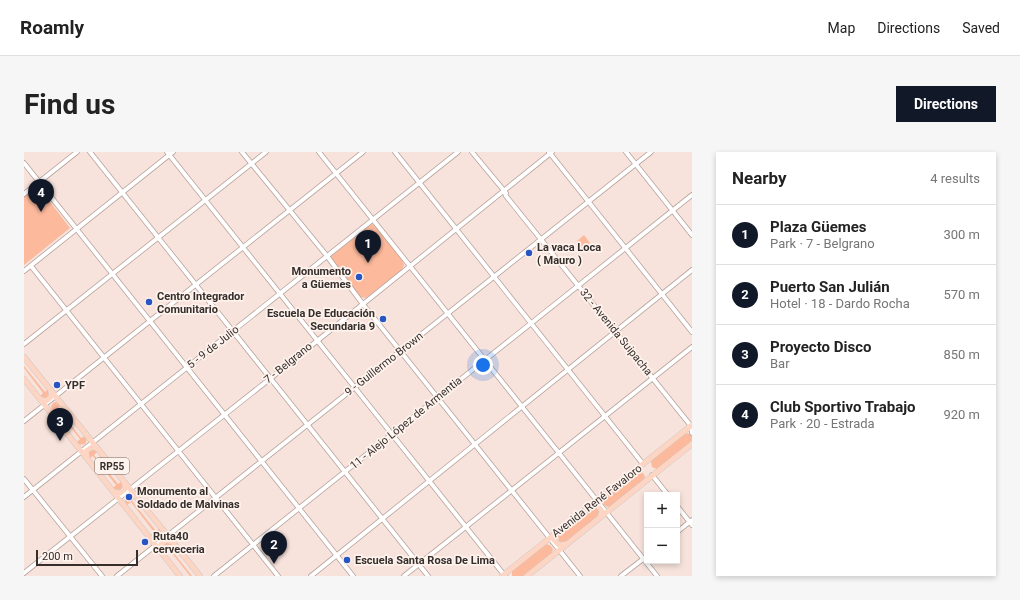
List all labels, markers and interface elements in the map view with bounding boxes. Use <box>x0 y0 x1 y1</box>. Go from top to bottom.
text: Roamly <box>20 16 84 39</box>
text: Map <box>828 20 855 36</box>
text: Directions <box>877 20 940 36</box>
text: Saved <box>962 20 1000 36</box>
button: Directions <box>896 86 996 122</box>
text: Find us <box>24 88 115 121</box>
text: Nearby <box>732 168 787 188</box>
text: 4 results <box>930 171 980 186</box>
pin: 4 <box>28 179 54 212</box>
text: Plaza Güemes <box>770 218 867 236</box>
text: 1 <box>741 227 749 242</box>
text: 300 m <box>943 227 980 242</box>
pin: 1 <box>355 230 381 263</box>
text: Park · 7 - Belgrano <box>770 236 875 251</box>
place label: La vaca Loca ( Mauro ) <box>537 241 601 267</box>
marker: La vaca Loca ( Mauro ) <box>524 248 534 258</box>
place label: Monumento a Güemes <box>291 265 351 291</box>
marker: Monumento a Güemes <box>354 272 364 282</box>
text: Puerto San Julián <box>770 278 890 296</box>
street label: 32 - Avenida Suipacha <box>577 286 655 378</box>
text: 2 <box>741 287 749 302</box>
text: 570 m <box>943 287 980 302</box>
place label: Centro Integrador Comunitario <box>157 290 244 316</box>
text: Hotel · 18 - Dardo Rocha <box>770 296 910 311</box>
marker: Centro Integrador Comunitario <box>144 297 154 307</box>
place label: Escuela De Educación Secundaria 9 <box>267 307 375 333</box>
marker: Escuela De Educación Secundaria 9 <box>378 314 388 324</box>
street label: 5 - 9 de Julio <box>185 323 241 371</box>
street label: 9 - Guillermo Brown <box>342 329 426 399</box>
text: Proyecto Disco <box>770 338 871 356</box>
street label: 7 - Belgrano <box>261 340 315 386</box>
text: 3 <box>741 347 749 362</box>
text: 850 m <box>943 347 980 362</box>
your location <box>473 355 493 375</box>
text: Bar <box>770 356 790 371</box>
street label: 11 - Alejo López de Armentia <box>347 374 465 472</box>
place label: YPF <box>65 379 85 392</box>
marker: YPF <box>52 380 62 390</box>
text: Club Sportivo Trabajo <box>770 398 916 416</box>
text: 4 <box>741 407 749 422</box>
text: 920 m <box>943 407 980 422</box>
pin: 3 <box>47 408 73 441</box>
text: Park · 20 - Estrada <box>770 416 875 431</box>
road number: RP55 <box>95 458 129 474</box>
street label: Avenida René Favaloro <box>549 462 645 540</box>
place label: Monumento al Soldado de Malvinas <box>137 485 240 511</box>
marker: Monumento al Soldado de Malvinas <box>124 492 134 502</box>
map controls <box>644 492 680 564</box>
button: + <box>644 492 680 528</box>
button: − <box>644 528 680 564</box>
place label: Ruta40 cerveceria <box>153 530 205 556</box>
pin: 2 <box>261 531 287 564</box>
marker: Ruta40 cerveceria <box>140 537 150 547</box>
scale bar <box>36 548 138 567</box>
text: 200 m <box>42 550 73 563</box>
place label: Escuela Santa Rosa De Lima <box>355 554 495 567</box>
marker: Escuela Santa Rosa De Lima <box>342 555 352 565</box>

